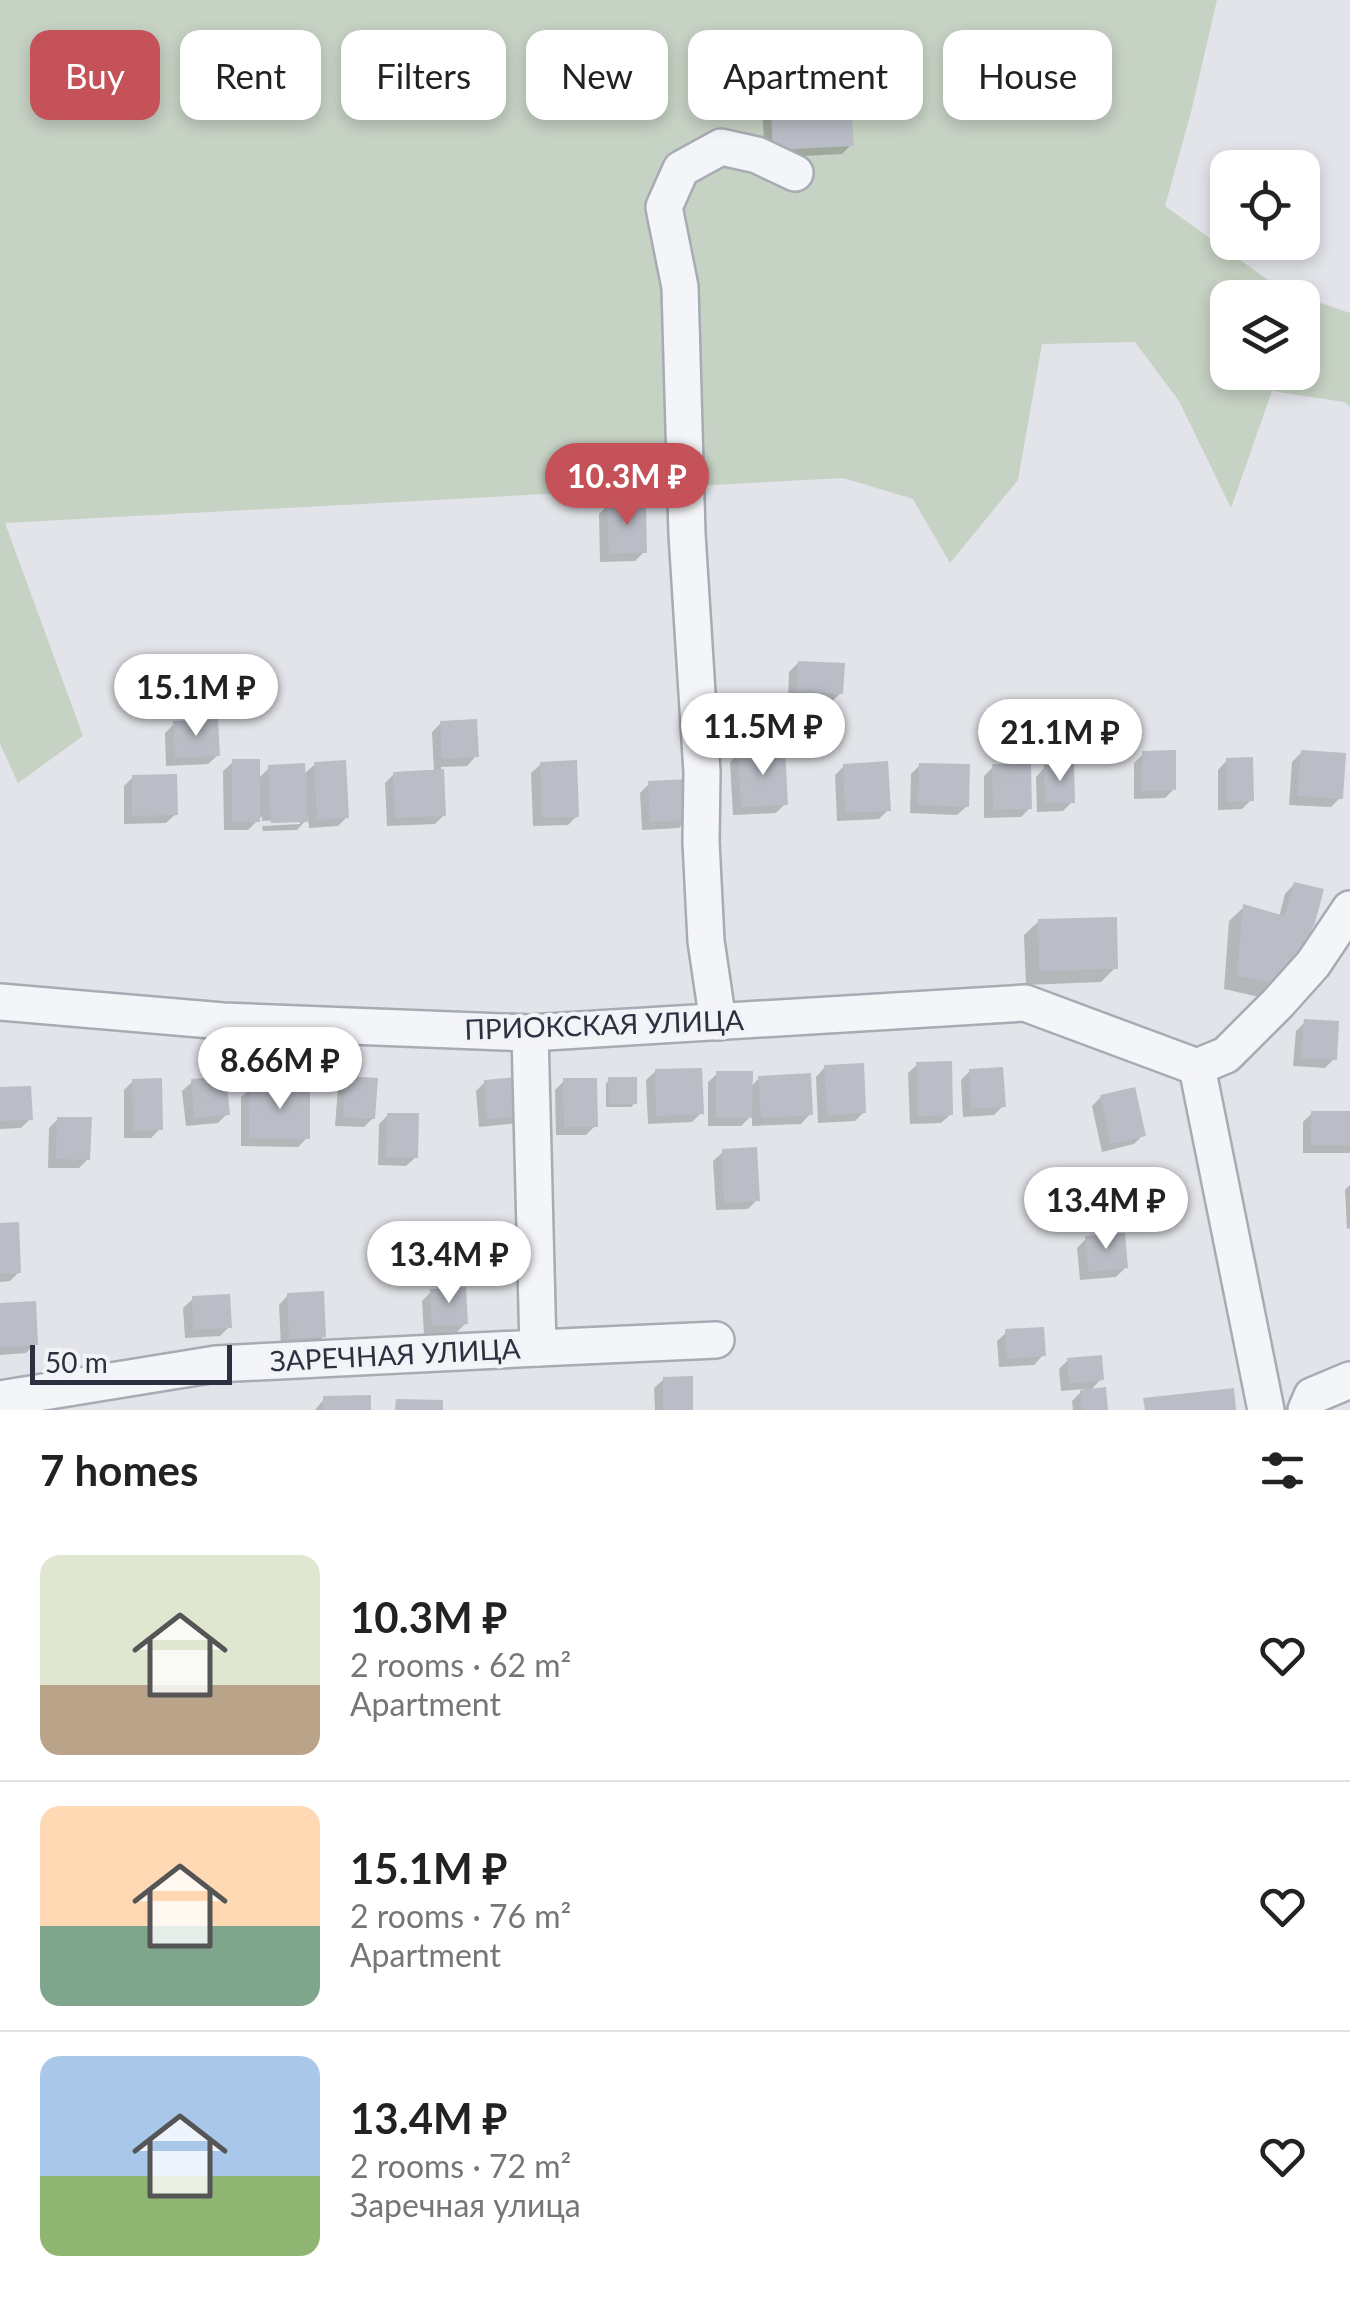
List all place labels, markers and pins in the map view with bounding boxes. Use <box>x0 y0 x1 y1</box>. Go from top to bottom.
pin: 10.3M ₽ <box>535 443 719 528</box>
pin: 15.1M ₽ <box>104 654 288 739</box>
pin: 11.5M ₽ <box>671 693 855 778</box>
pin: 21.1M ₽ <box>968 699 1152 784</box>
pin: 8.66M ₽ <box>188 1027 372 1112</box>
pin: 13.4M ₽ <box>1014 1167 1198 1252</box>
pin: 13.4M ₽ <box>357 1221 541 1306</box>

